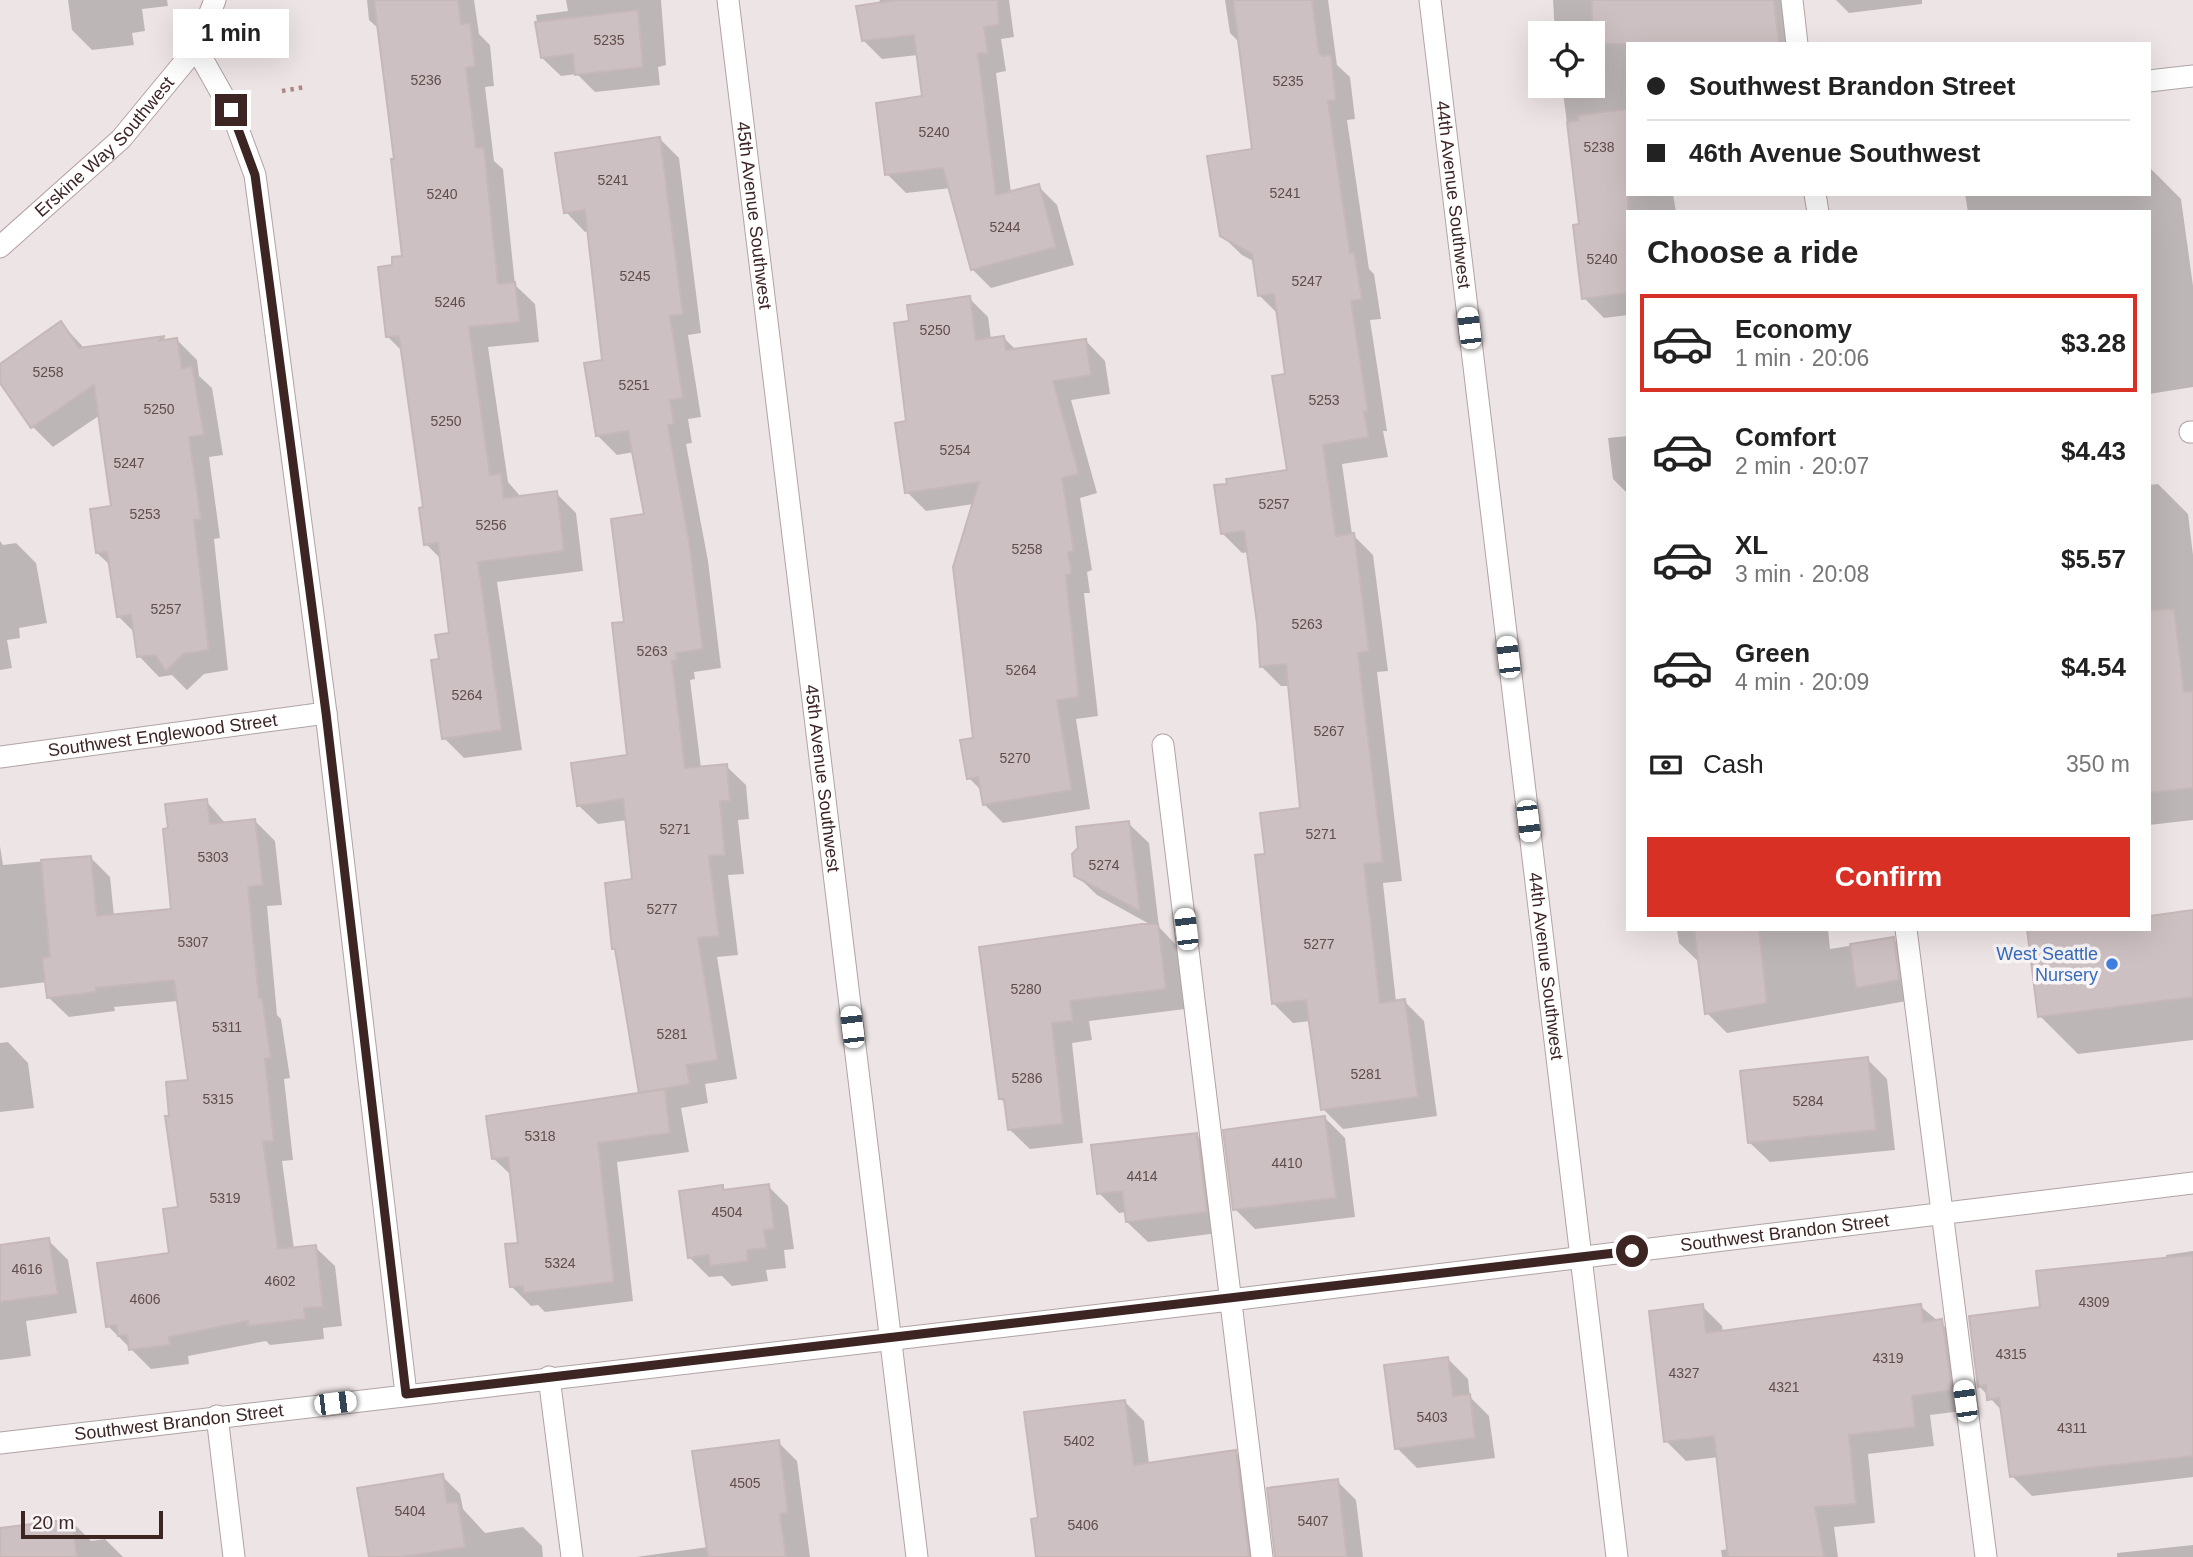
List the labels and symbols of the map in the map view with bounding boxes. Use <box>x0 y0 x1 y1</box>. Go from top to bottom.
callout: 1 min <box>173 8 289 57</box>
house number: 5235 <box>593 32 625 48</box>
house number: 5236 <box>410 72 442 88</box>
street label: Erskine Way Southwest <box>31 73 178 221</box>
house number: 5235 <box>1272 73 1304 89</box>
route end <box>215 94 247 126</box>
street label: 44th Avenue Southwest <box>1432 100 1475 290</box>
street label: 45th Avenue Southwest <box>733 120 775 310</box>
house number: 5240 <box>918 124 950 140</box>
house number: 5238 <box>1583 139 1615 155</box>
house number: 5241 <box>597 172 629 188</box>
house number: 5241 <box>1269 185 1301 201</box>
house number: 5240 <box>426 186 458 202</box>
house number: 5244 <box>989 219 1021 235</box>
house number: 5240 <box>1586 251 1618 267</box>
house number: 5245 <box>619 268 651 284</box>
house number: 5247 <box>1291 273 1323 289</box>
house number: 5246 <box>434 294 466 310</box>
car <box>1457 306 1482 350</box>
house number: 5250 <box>919 322 951 338</box>
house number: 5258 <box>32 364 64 380</box>
house number: 5251 <box>618 377 650 393</box>
house number: 5253 <box>1308 392 1340 408</box>
house number: 5250 <box>143 401 175 417</box>
house number: 5250 <box>430 413 462 429</box>
house number: 5254 <box>939 442 971 458</box>
house number: 5247 <box>113 455 145 471</box>
house number: 5257 <box>1258 496 1290 512</box>
house number: 5253 <box>129 506 161 522</box>
house number: 5256 <box>475 517 507 533</box>
house number: 5258 <box>1011 541 1043 557</box>
house number: 5257 <box>150 601 182 617</box>
house number: 5263 <box>1291 616 1323 632</box>
car <box>1496 635 1521 679</box>
house number: 5263 <box>636 643 668 659</box>
house number: 5264 <box>1005 662 1037 678</box>
street label: 45th Avenue Southwest <box>801 683 844 873</box>
house number: 5264 <box>451 687 483 703</box>
street label: Southwest Englewood Street <box>47 710 278 760</box>
house number: 5267 <box>1313 723 1345 739</box>
house number: 5270 <box>999 750 1031 766</box>
car <box>1516 799 1541 843</box>
house number: 5271 <box>659 821 691 837</box>
house number: 5271 <box>1305 826 1337 842</box>
house number: 5303 <box>197 849 229 865</box>
house number: 5274 <box>1088 857 1120 873</box>
street label: 44th Avenue Southwest <box>1525 871 1567 1061</box>
house number: 5277 <box>646 901 678 917</box>
car <box>1174 907 1199 951</box>
house number: 5307 <box>177 934 209 950</box>
house number: 5277 <box>1303 936 1335 952</box>
place label: West Seattle Nursery <box>1996 944 2098 985</box>
marker: West Seattle Nursery <box>2104 956 2120 972</box>
house number: 5280 <box>1010 981 1042 997</box>
car <box>840 1005 865 1049</box>
house number: 5311 <box>212 1019 242 1035</box>
house number: 5281 <box>656 1026 688 1042</box>
house number: 5281 <box>1350 1066 1382 1082</box>
house number: 5286 <box>1011 1070 1043 1086</box>
house number: 5315 <box>202 1091 234 1107</box>
house number: 5284 <box>1792 1093 1824 1109</box>
house number: 5318 <box>524 1128 556 1144</box>
house number: 4410 <box>1271 1155 1303 1171</box>
house number: 4414 <box>1126 1168 1158 1184</box>
house number: 5319 <box>209 1190 241 1206</box>
house number: 4504 <box>711 1204 743 1220</box>
street label: Southwest Brandon Street <box>1679 1210 1890 1255</box>
route start <box>1616 1235 1648 1267</box>
house number: 5324 <box>544 1255 576 1271</box>
house number: 4616 <box>11 1261 43 1277</box>
house number: 4602 <box>264 1273 296 1289</box>
house number: 4606 <box>129 1291 161 1307</box>
house number: 4309 <box>2078 1294 2110 1310</box>
house number: 4315 <box>1995 1346 2027 1362</box>
house number: 4319 <box>1872 1350 1904 1366</box>
house number: 4327 <box>1668 1365 1700 1381</box>
house number: 4321 <box>1768 1379 1800 1395</box>
car <box>1952 1379 1979 1423</box>
car <box>313 1390 358 1416</box>
street label: Southwest Brandon Street <box>73 1400 284 1444</box>
house number: 5403 <box>1416 1409 1448 1425</box>
house number: 4311 <box>2057 1420 2087 1436</box>
house number: 5402 <box>1063 1433 1095 1449</box>
house number: 4505 <box>729 1475 761 1491</box>
house number: 5404 <box>394 1503 426 1519</box>
scale bar <box>21 1508 163 1540</box>
house number: 5407 <box>1297 1513 1329 1529</box>
house number: 5406 <box>1067 1517 1099 1533</box>

